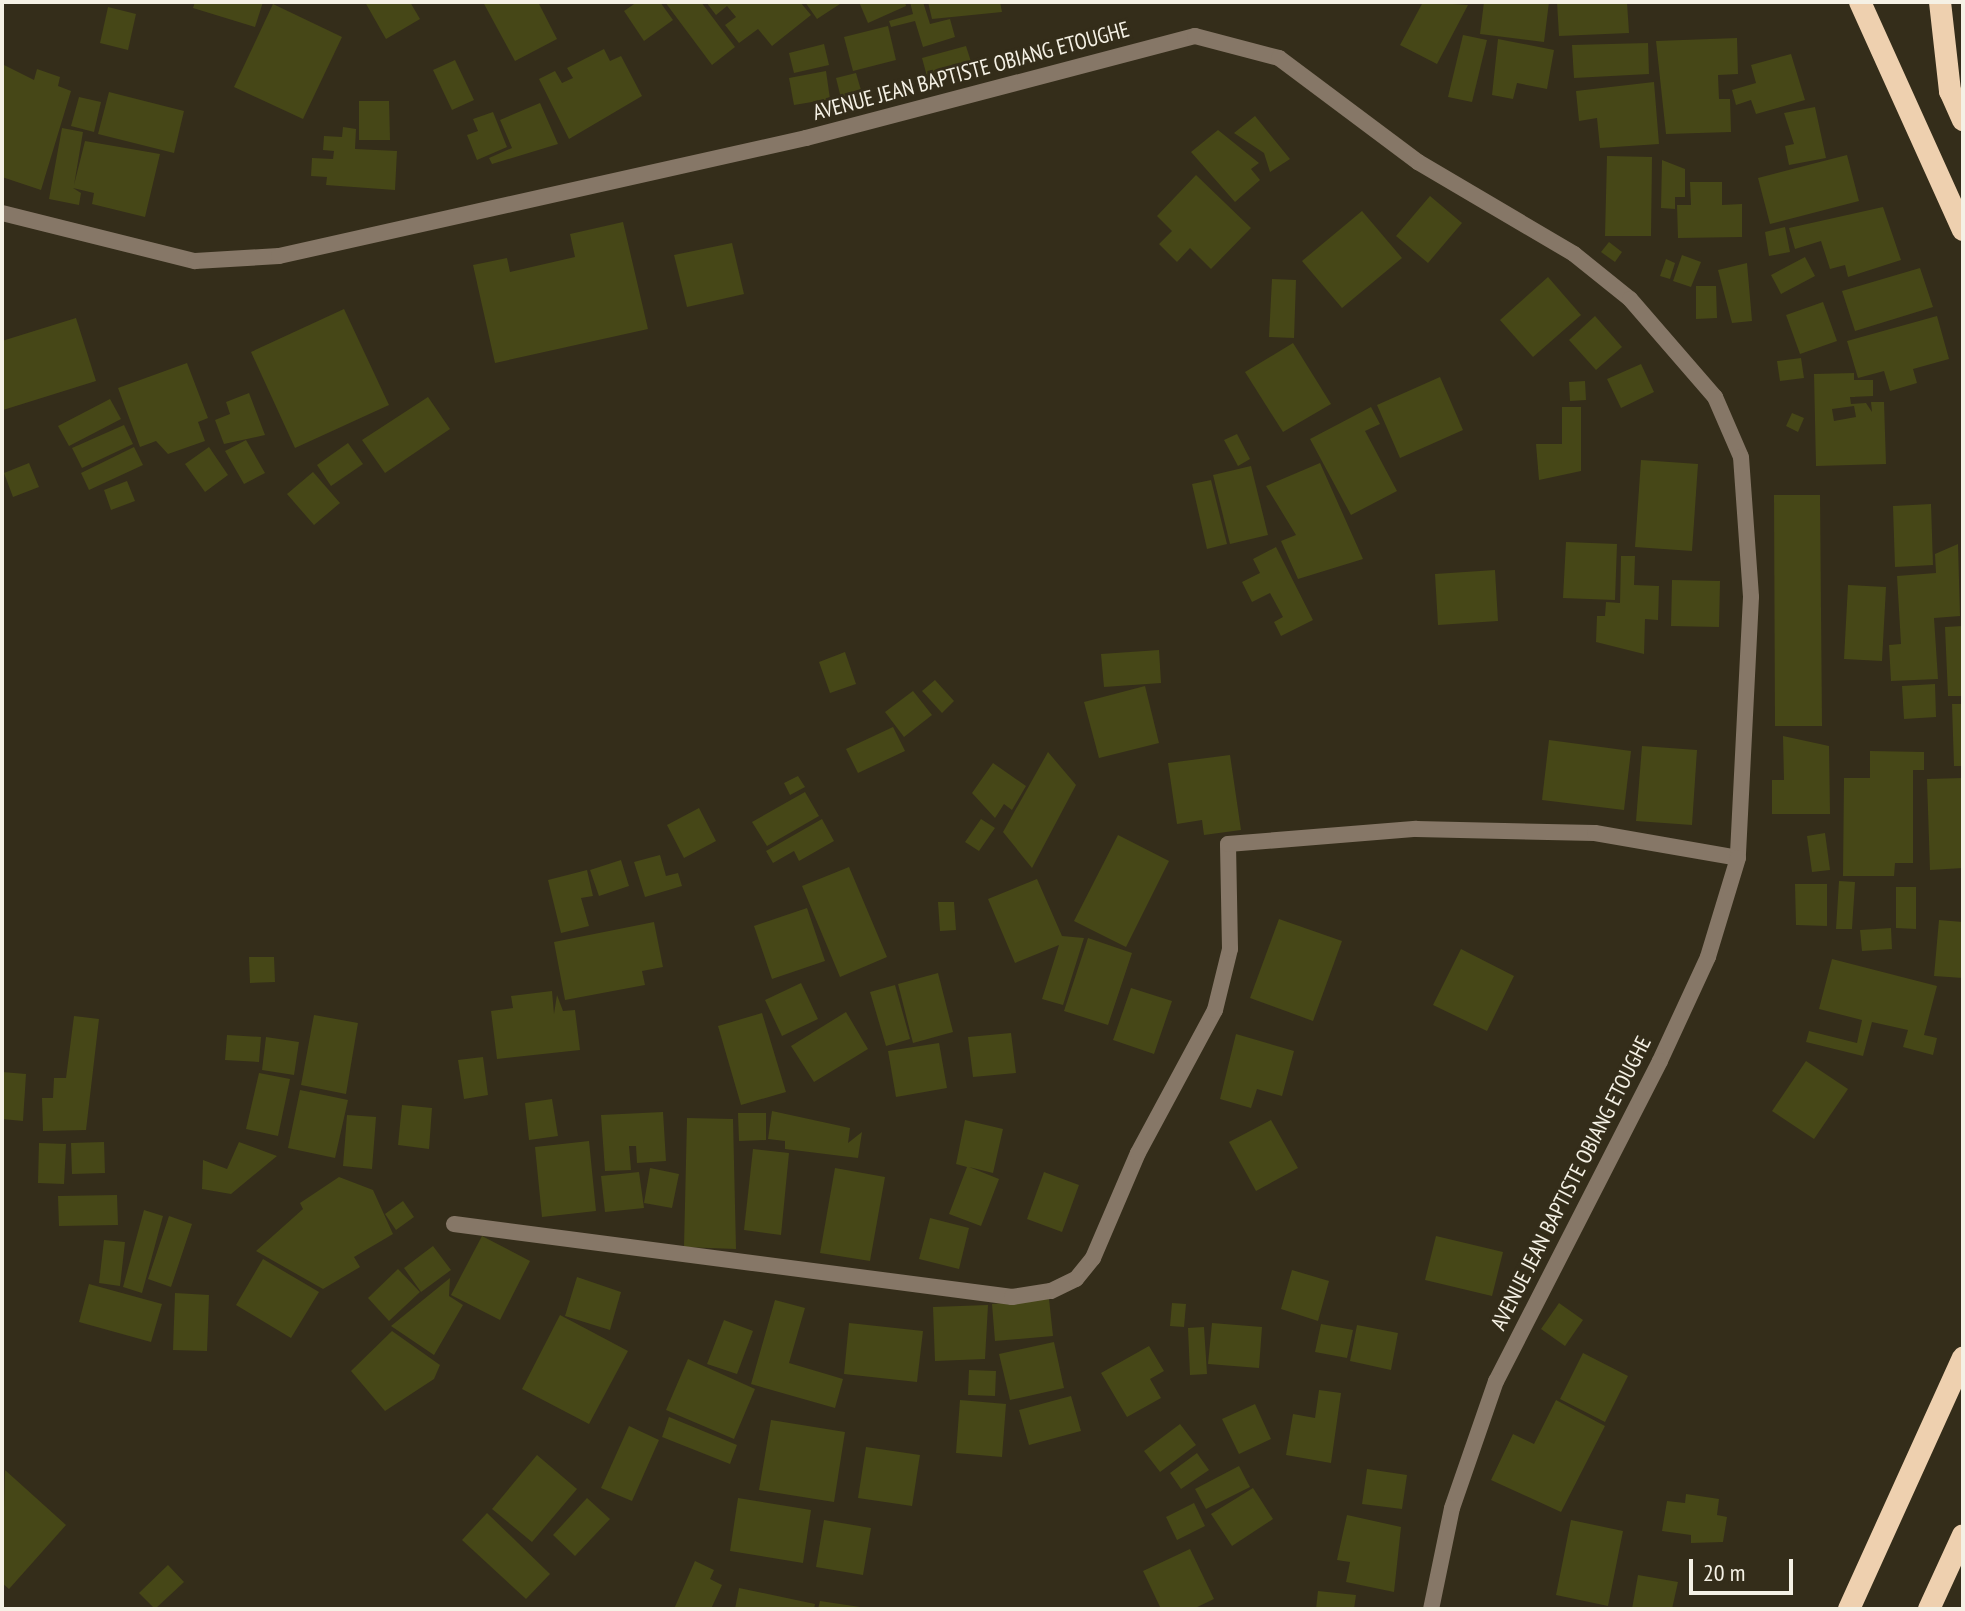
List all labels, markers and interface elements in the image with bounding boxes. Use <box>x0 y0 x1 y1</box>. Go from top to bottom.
street label: AVENUE JEAN BAPTISTE OBIANG ETOUGHE <box>810 16 1132 126</box>
street label: AVENUE JEAN BAPTISTE OBIANG ETOUGHE <box>1485 1032 1657 1334</box>
scale bar <box>1693 1543 1797 1593</box>
text: 20 m <box>1703 1557 1745 1588</box>

